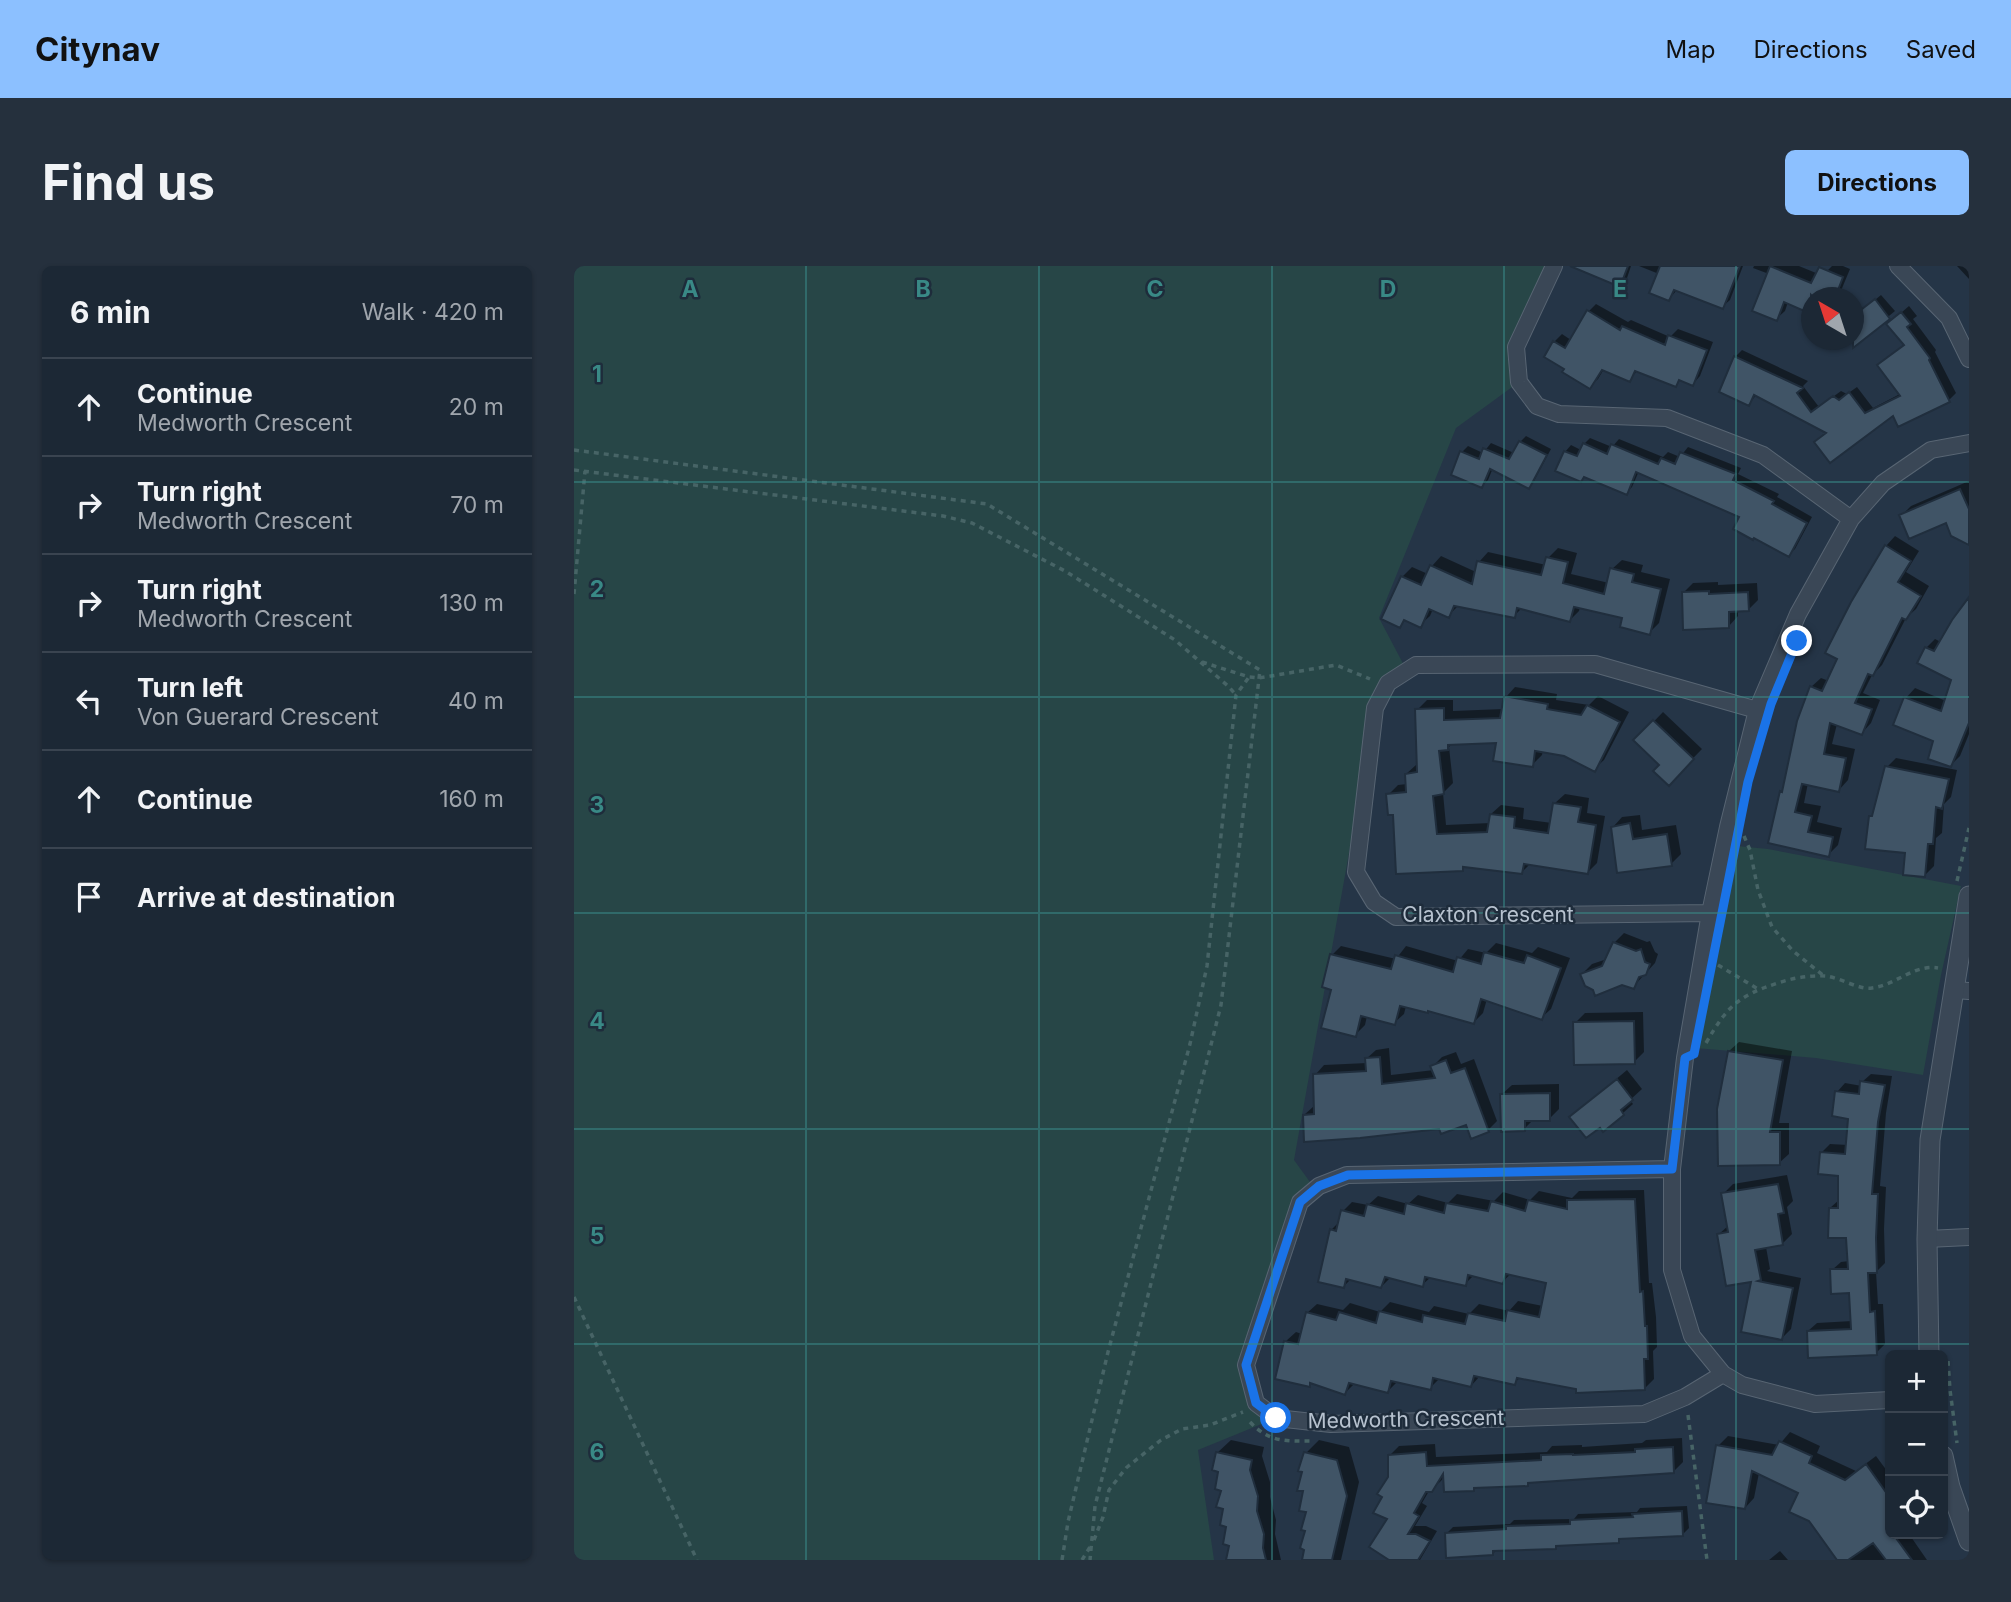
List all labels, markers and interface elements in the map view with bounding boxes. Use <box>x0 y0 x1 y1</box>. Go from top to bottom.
text: Citynav <box>35 29 160 69</box>
text: Map <box>1666 35 1715 64</box>
text: Directions <box>1753 35 1868 64</box>
text: Saved <box>1906 35 1976 64</box>
button: Directions <box>1785 150 1969 215</box>
text: Find us <box>42 153 215 212</box>
text: A <box>681 275 699 303</box>
text: B <box>915 275 931 303</box>
text: C <box>1146 275 1164 303</box>
text: D <box>1380 275 1396 303</box>
text: E <box>1613 275 1627 303</box>
north arrow <box>1801 287 1864 350</box>
text: 6 min <box>70 294 151 330</box>
text: Walk · 420 m <box>362 298 504 326</box>
text: 1 <box>592 360 602 388</box>
text: Continue <box>137 378 253 409</box>
icon: ahead <box>70 388 108 426</box>
text: 20 m <box>449 393 504 421</box>
text: Medworth Crescent <box>137 409 352 437</box>
text: Turn right <box>137 476 262 507</box>
icon: right <box>70 486 108 524</box>
text: 70 m <box>450 491 504 519</box>
text: Medworth Crescent <box>137 507 352 535</box>
text: Turn right <box>137 574 262 605</box>
text: 2 <box>590 575 604 603</box>
icon: right <box>70 584 108 622</box>
text: 130 m <box>439 589 504 617</box>
text: Medworth Crescent <box>137 605 352 633</box>
route end <box>1781 625 1812 656</box>
text: Turn left <box>137 672 243 703</box>
icon: left <box>70 682 108 720</box>
text: 40 m <box>448 687 504 715</box>
text: Von Guerard Crescent <box>137 703 378 731</box>
icon: ahead <box>70 780 108 818</box>
text: Continue <box>137 784 253 815</box>
text: 160 m <box>439 785 504 813</box>
text: 3 <box>590 791 604 819</box>
icon: arrive <box>70 878 108 916</box>
text: Arrive at destination <box>137 882 396 913</box>
street label: Claxton Crescent <box>1402 902 1574 927</box>
text: 4 <box>589 1007 605 1035</box>
text: 5 <box>590 1222 604 1250</box>
map controls <box>1885 1350 1948 1539</box>
button: + <box>1885 1350 1948 1413</box>
route start <box>1260 1402 1291 1433</box>
street label: Medworth Crescent <box>1307 1405 1505 1433</box>
button: − <box>1885 1413 1948 1476</box>
text: 6 <box>590 1438 604 1466</box>
button: locate <box>1885 1476 1948 1539</box>

